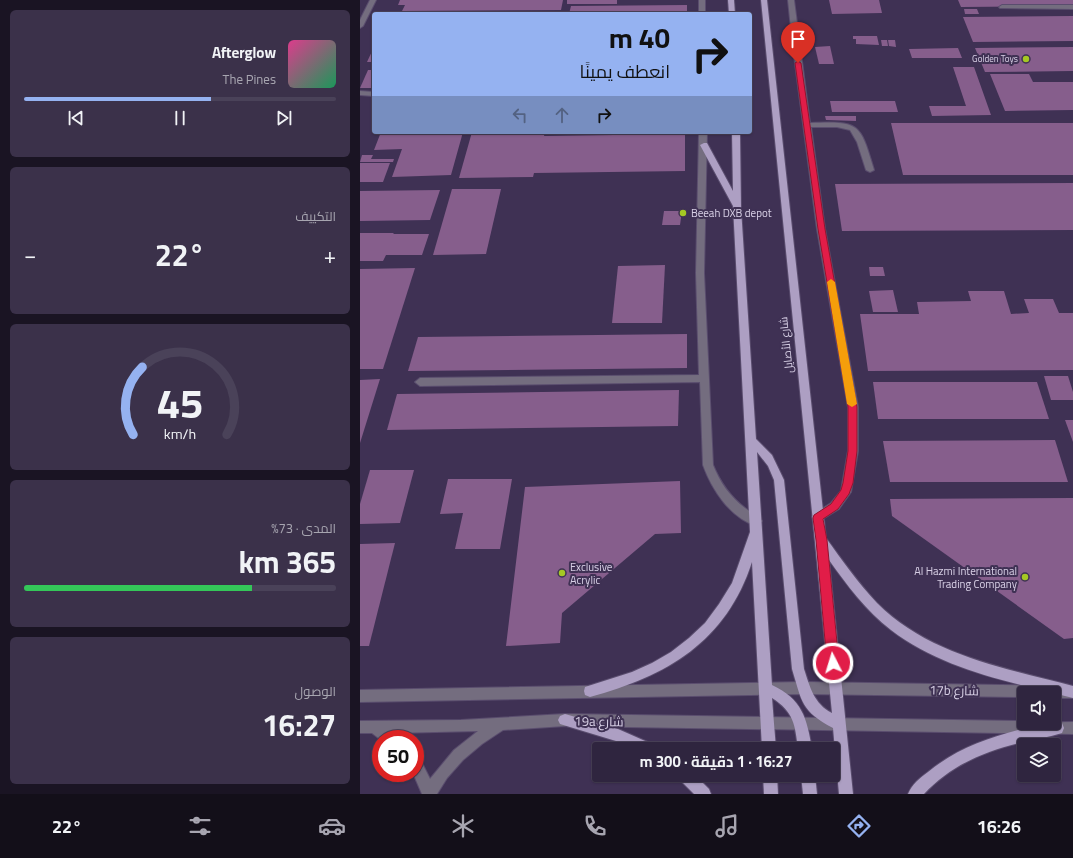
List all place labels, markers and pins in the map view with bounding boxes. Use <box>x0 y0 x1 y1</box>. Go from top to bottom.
pin <box>781 22 815 63</box>
place label: Golden Toys <box>972 50 1018 67</box>
marker: Golden Toys <box>1021 54 1031 64</box>
place label: Beeah DXB depot <box>691 203 772 223</box>
marker: Beeah DXB depot <box>678 208 688 218</box>
place label: Exclusive Acrylic <box>570 557 613 590</box>
place label: Al Hazmi International Trading Company <box>914 561 1018 594</box>
marker: Exclusive Acrylic <box>557 568 567 578</box>
marker: Al Hazmi International Trading Company <box>1020 572 1030 582</box>

